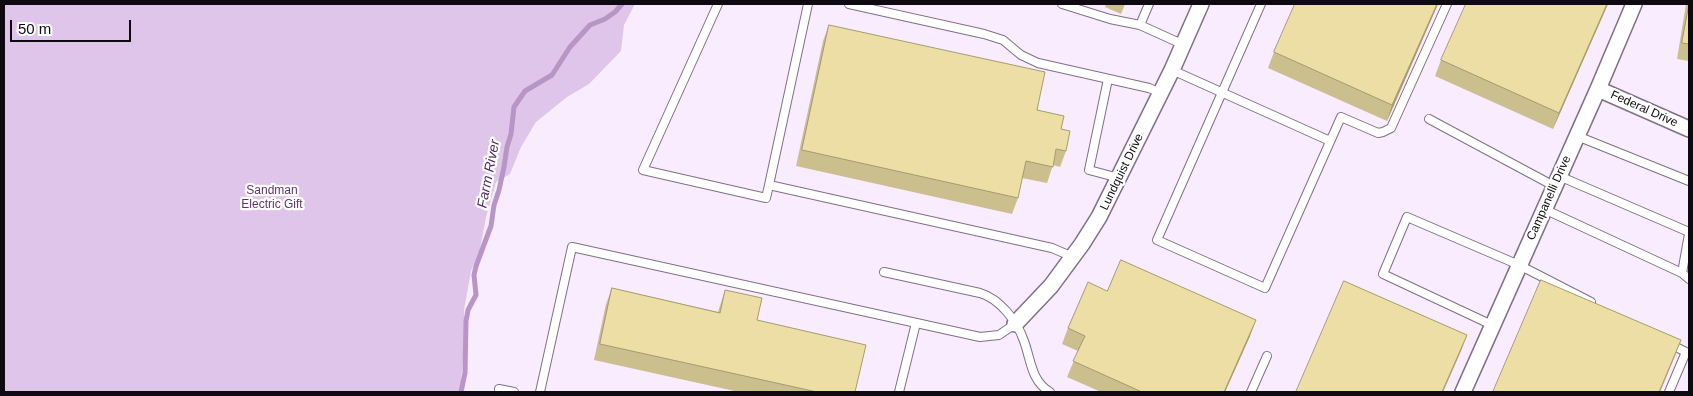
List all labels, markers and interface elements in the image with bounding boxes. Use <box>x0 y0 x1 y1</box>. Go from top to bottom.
scale bar <box>12 10 134 42</box>
text: 50 m <box>18 20 51 37</box>
street label: Federal Drive <box>1608 88 1680 130</box>
street label: Lundquist Drive <box>1097 131 1147 213</box>
water label: Farm River <box>474 138 504 210</box>
street label: Campanelli Drive <box>1524 153 1574 243</box>
park label: Sandman Electric Gift <box>241 184 303 212</box>

